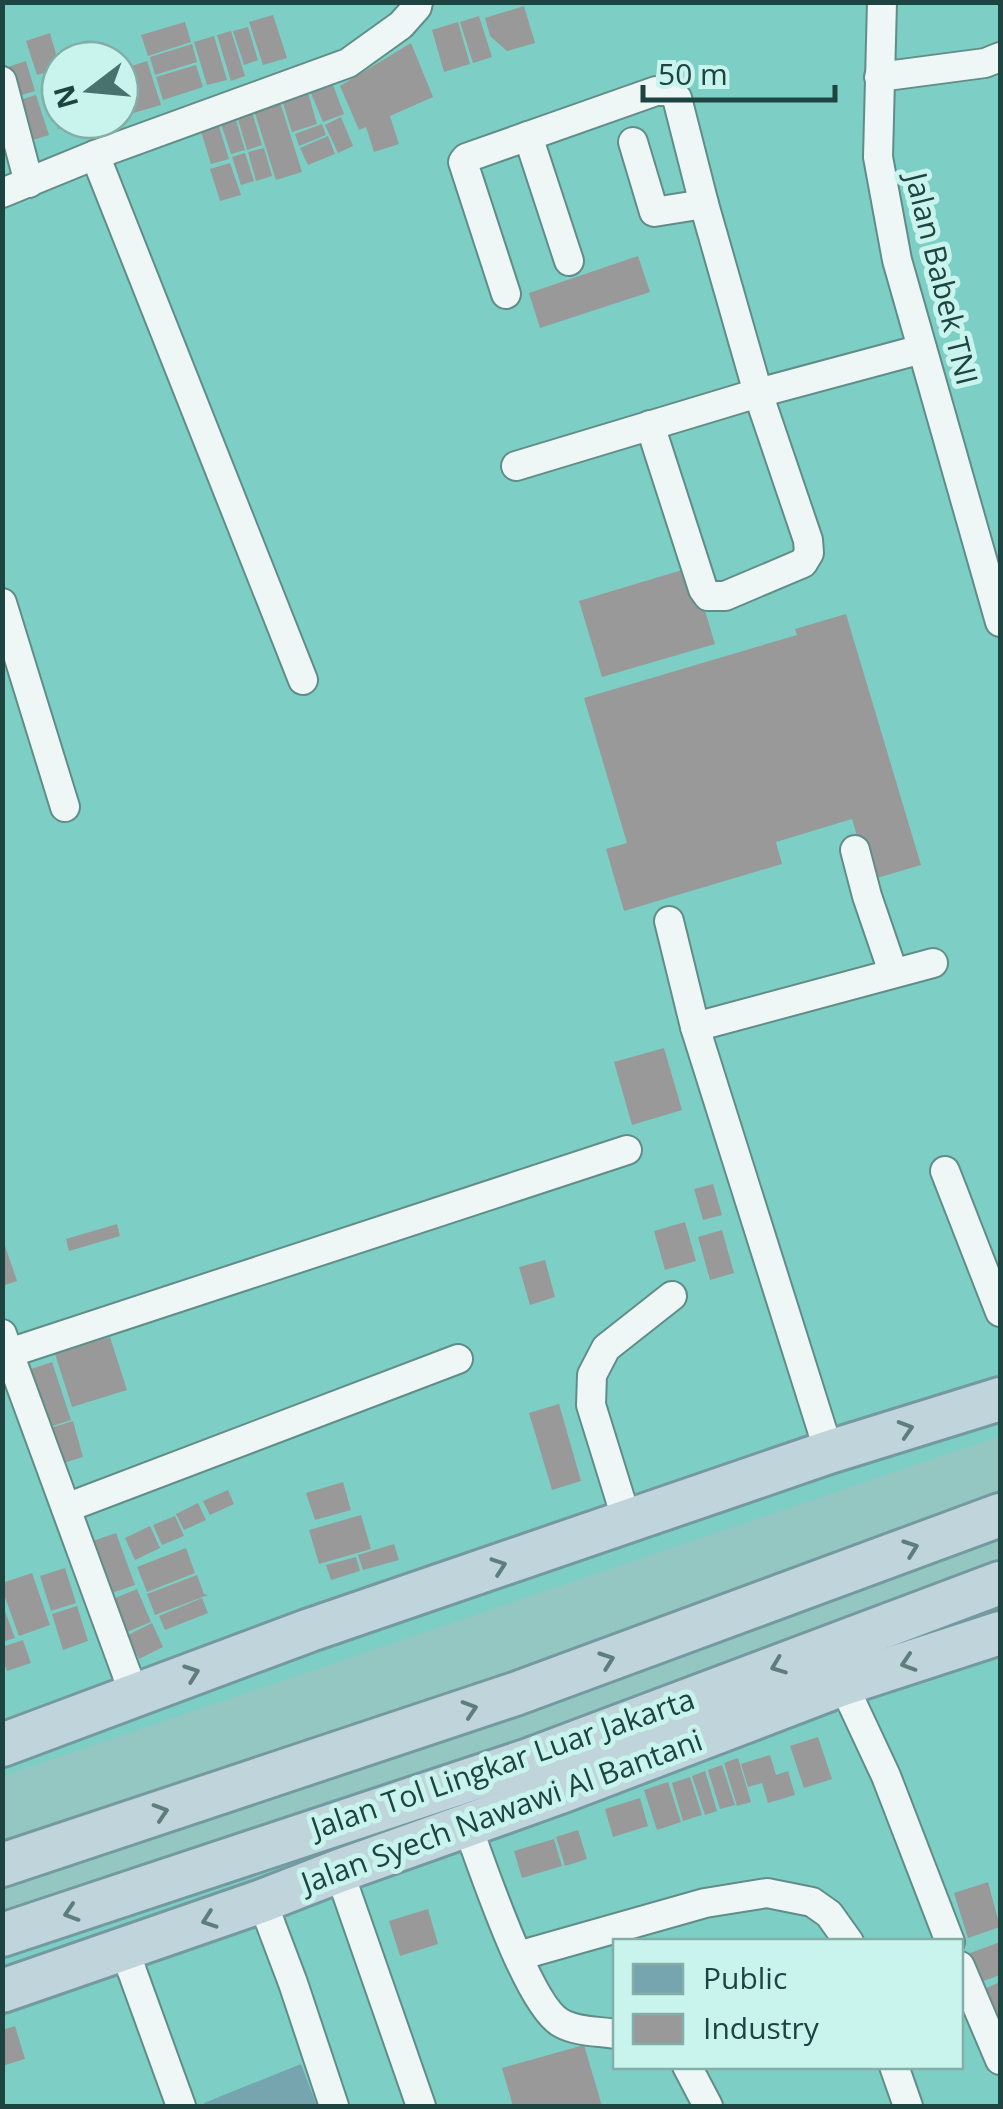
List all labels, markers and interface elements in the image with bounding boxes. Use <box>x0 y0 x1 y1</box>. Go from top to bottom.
north arrow <box>40 40 140 140</box>
scale bar <box>643 40 836 102</box>
text: 50 m <box>658 53 728 94</box>
text: N <box>44 81 86 113</box>
street label: Jalan Babek TNI <box>896 165 989 389</box>
one-way arrow <box>897 1420 914 1440</box>
one-way arrow <box>902 1539 919 1560</box>
one-way arrow <box>489 1557 506 1578</box>
one-way arrow <box>900 1651 917 1672</box>
one-way arrow <box>597 1652 614 1672</box>
one-way arrow <box>771 1654 788 1675</box>
one-way arrow <box>182 1664 199 1685</box>
street label: Jalan Tol Lingkar Luar Jakarta <box>302 1678 700 1849</box>
one-way arrow <box>460 1701 477 1721</box>
street label: Jalan Syech Nawawi Al Bantani <box>292 1719 708 1903</box>
one-way arrow <box>152 1803 169 1823</box>
one-way arrow <box>63 1901 80 1921</box>
one-way arrow <box>201 1908 218 1928</box>
legend <box>613 1939 963 2069</box>
text: Public <box>703 1957 787 1998</box>
text: Industry <box>703 2007 820 2048</box>

